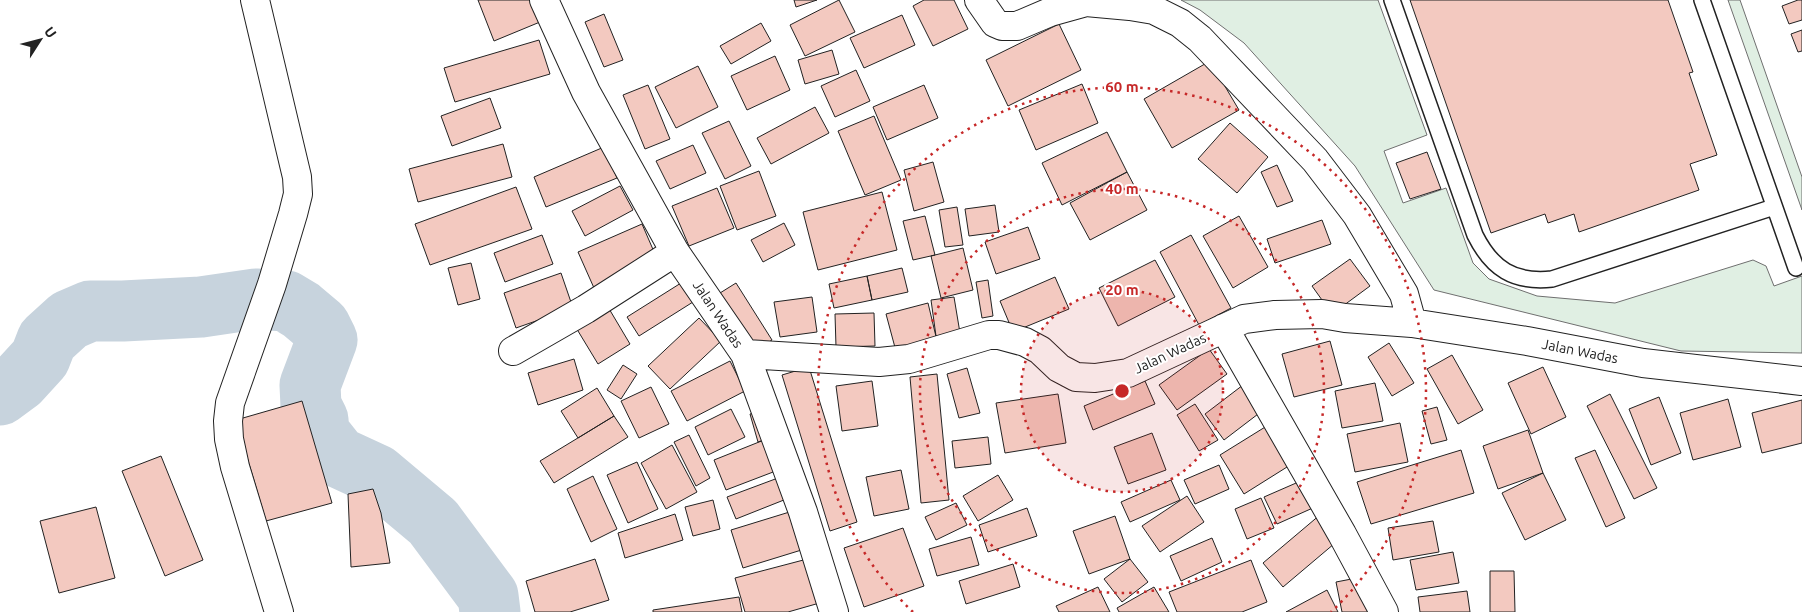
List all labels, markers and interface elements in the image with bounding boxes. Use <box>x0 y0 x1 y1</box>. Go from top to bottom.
north arrow <box>15 15 65 65</box>
text: U <box>41 24 60 41</box>
text: 60 m <box>1105 78 1139 95</box>
text: 40 m <box>1105 180 1139 197</box>
street label: Jalan Wadas <box>690 277 746 351</box>
text: 20 m <box>1105 281 1139 298</box>
street label: Jalan Wadas <box>1131 329 1209 377</box>
street label: Jalan Wadas <box>1540 336 1620 366</box>
centre of rings <box>1113 382 1131 400</box>

